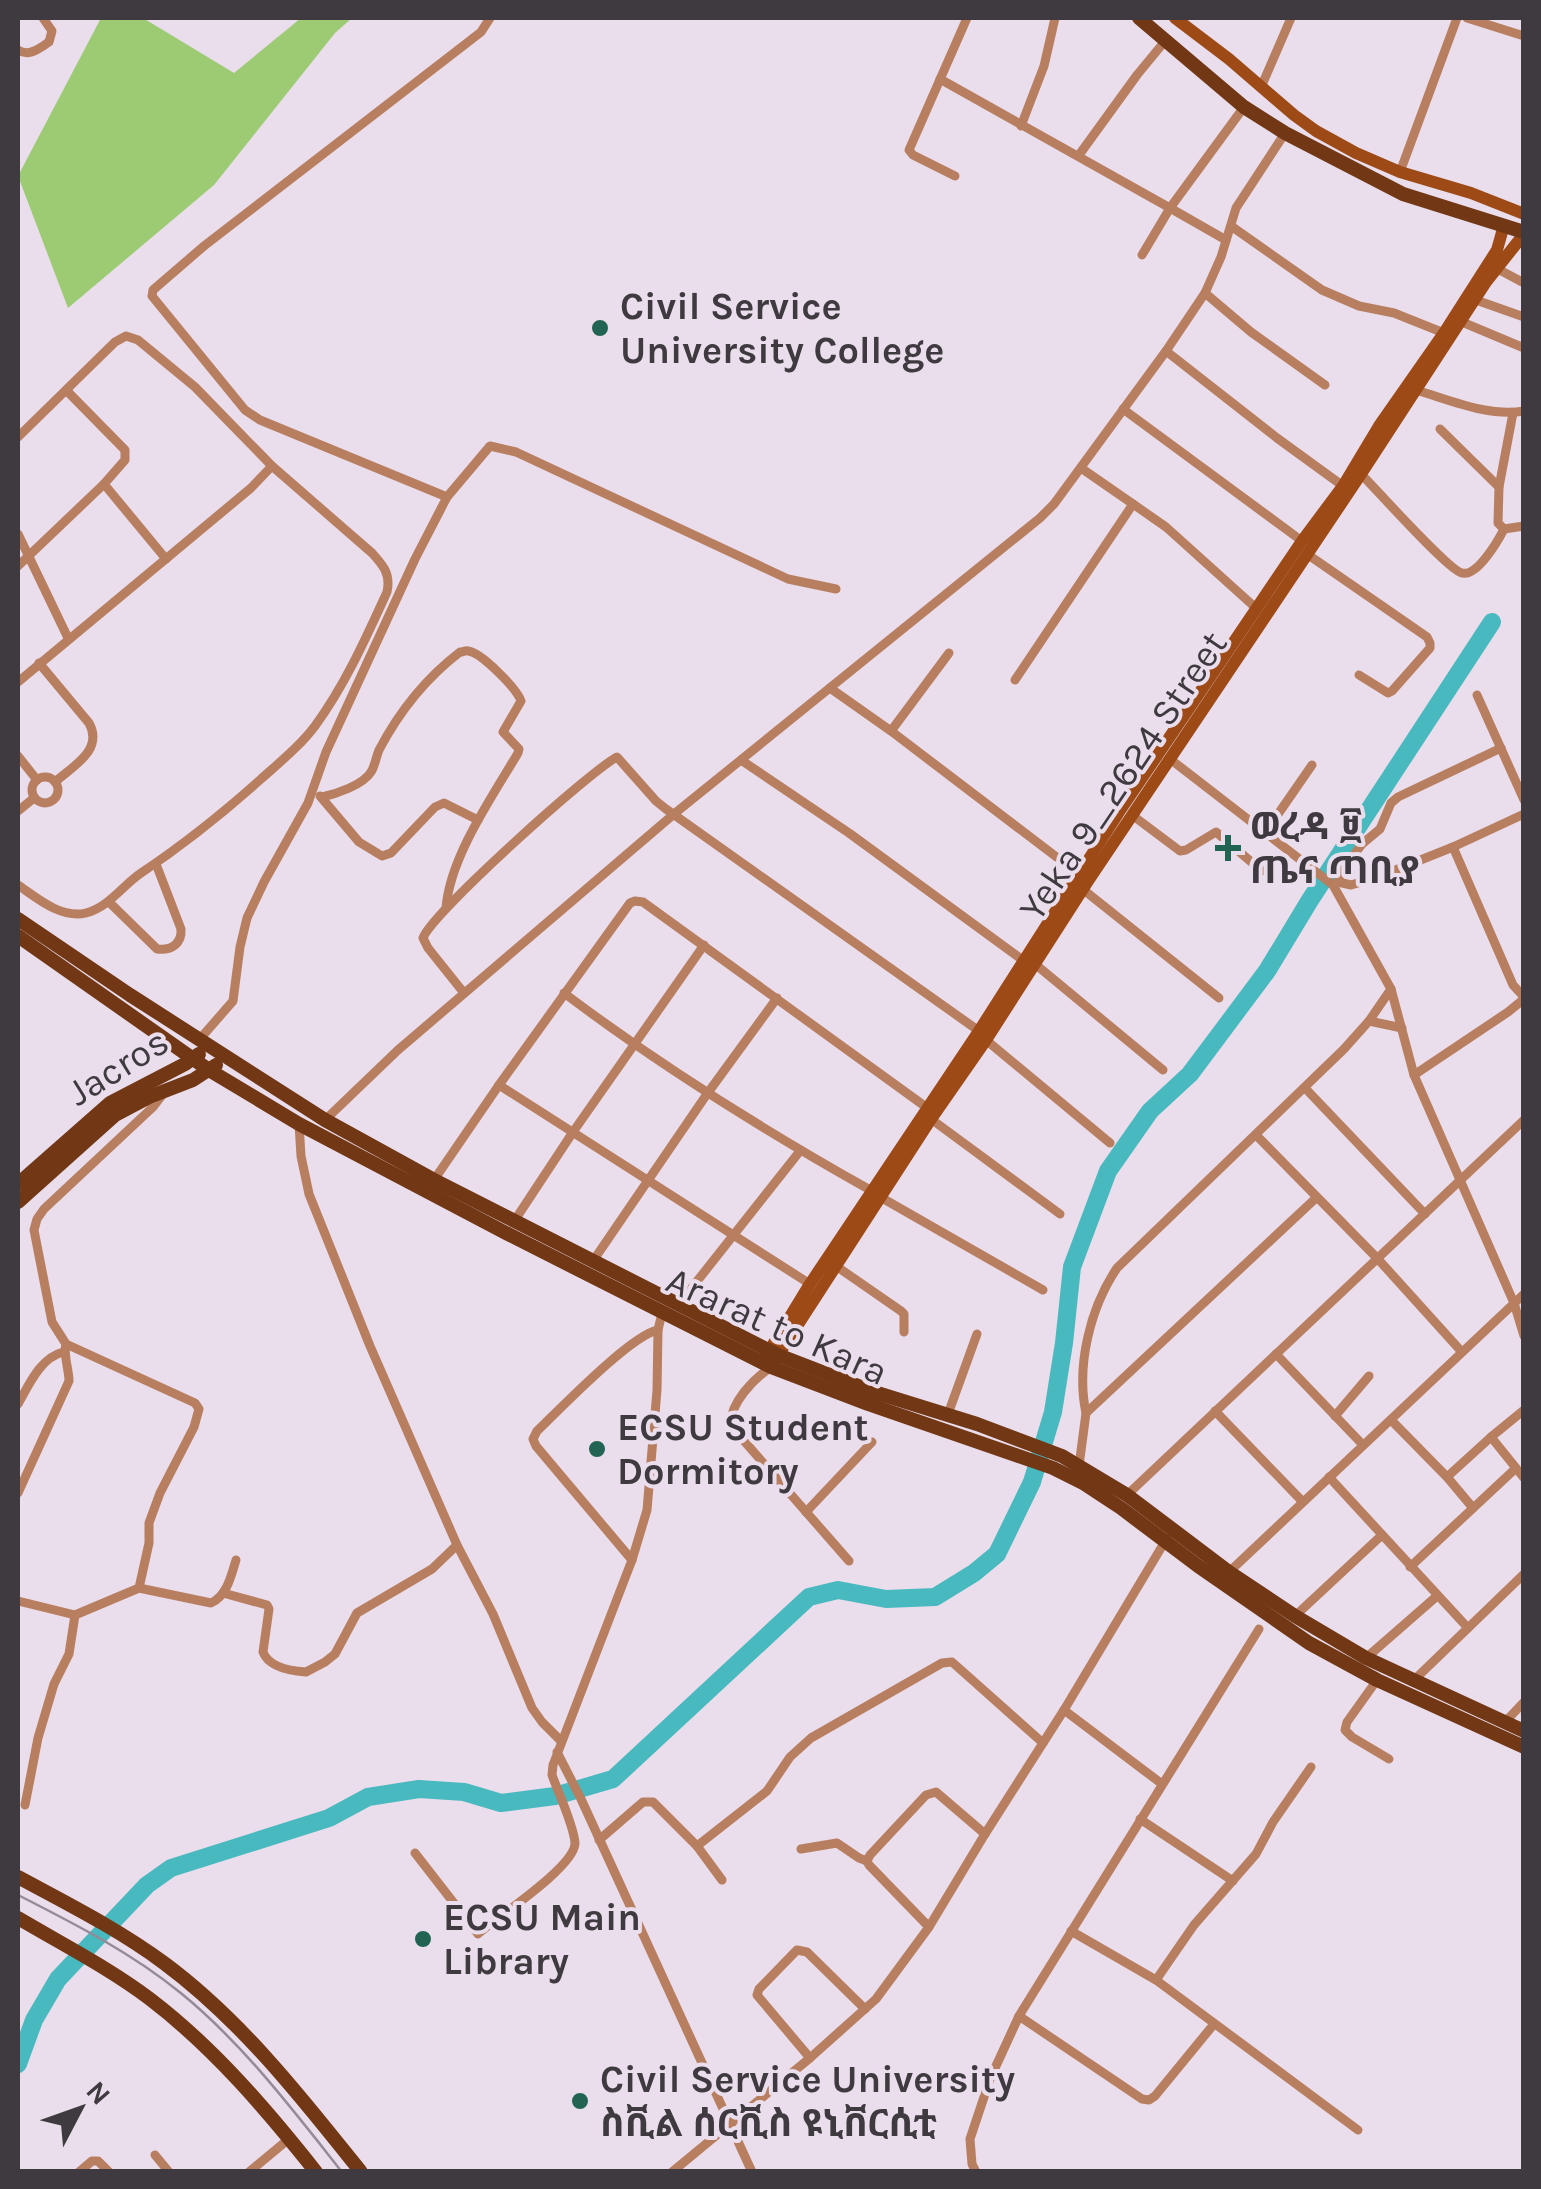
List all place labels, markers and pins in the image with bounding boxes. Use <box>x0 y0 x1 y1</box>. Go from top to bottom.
place label: Civil Service University College <box>620 284 945 373</box>
marker: Civil Service University College <box>589 317 611 339</box>
place label: ወረዳ ፱ ጤና ጣቢያ <box>1250 804 1419 893</box>
marker: ወረዳ ፱ ጤና ጣቢያ <box>1215 835 1241 861</box>
place label: ECSU Student Dormitory <box>617 1405 869 1494</box>
marker: ECSU Student Dormitory <box>586 1438 608 1460</box>
place label: ECSU Main Library <box>443 1895 641 1984</box>
marker: ECSU Main Library <box>412 1928 434 1950</box>
place label: Civil Service University ስቪል ሰርቪስ ዩኒቨርሲቲ <box>600 2057 1015 2146</box>
marker: Civil Service University ስቪል ሰርቪስ ዩኒቨርሲቲ <box>569 2090 591 2112</box>

